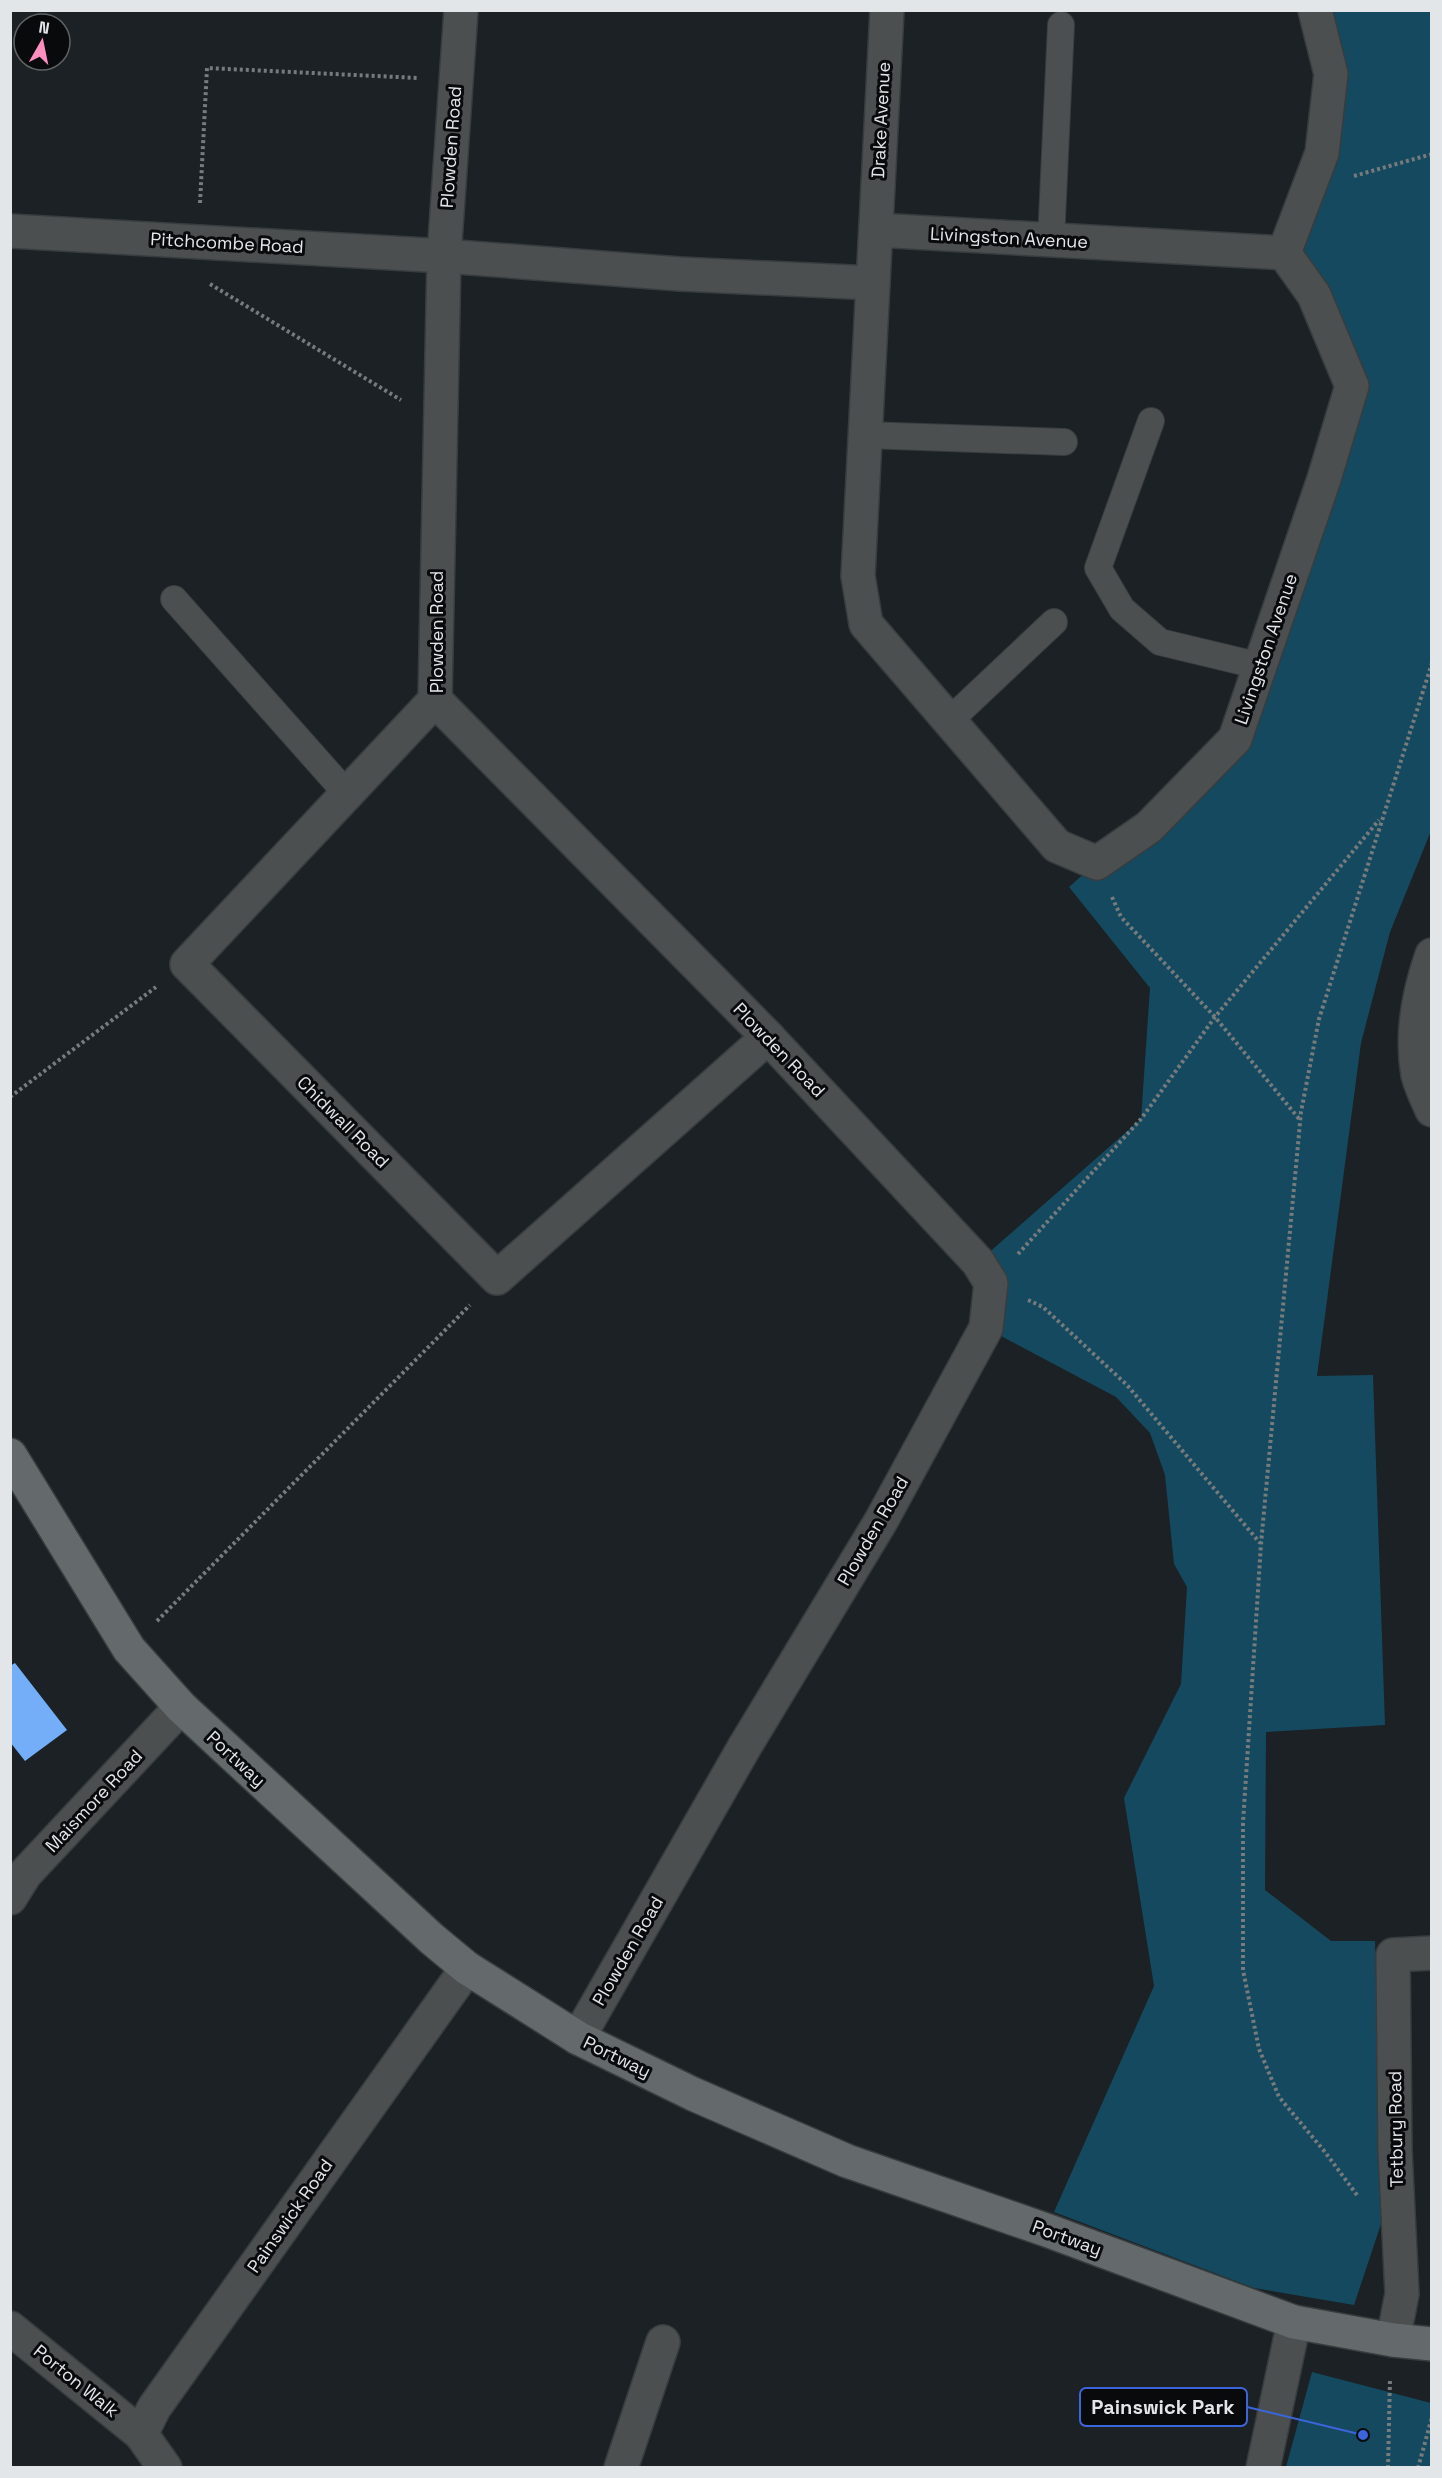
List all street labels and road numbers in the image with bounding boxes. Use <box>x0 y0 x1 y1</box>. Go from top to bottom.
street label: Drake Avenue <box>866 61 895 179</box>
street label: Plowden Road <box>435 85 466 209</box>
street label: Livingston Avenue <box>929 222 1089 253</box>
street label: Pitchcombe Road <box>150 227 304 258</box>
street label: Livingston Avenue <box>1229 570 1302 727</box>
street label: Plowden Road <box>425 571 448 693</box>
street label: Plowden Road <box>729 998 830 1102</box>
street label: Chidwall Road <box>292 1071 394 1173</box>
street label: Plowden Road <box>832 1472 913 1590</box>
street label: Portway <box>202 1726 271 1792</box>
street label: Maismore Road <box>40 1744 147 1857</box>
street label: Plowden Road <box>587 1892 668 2010</box>
street label: Portway <box>580 2030 655 2083</box>
street label: Tetbury Road <box>1383 2071 1408 2187</box>
street label: Painswick Road <box>242 2154 337 2277</box>
street label: Portway <box>1029 2214 1105 2261</box>
street label: Porton Walk <box>29 2339 124 2422</box>

